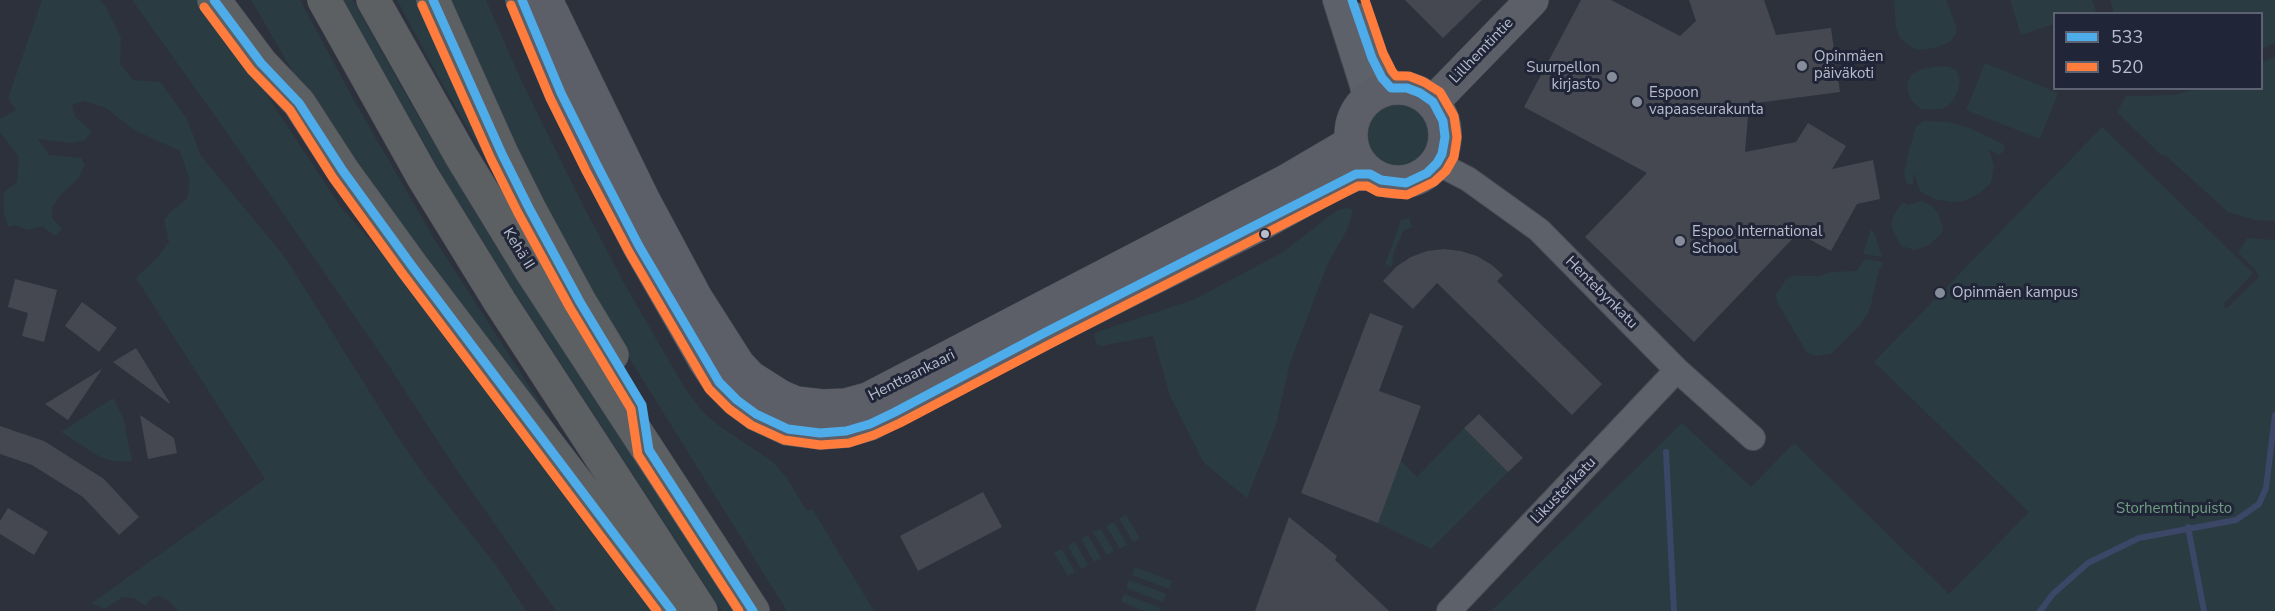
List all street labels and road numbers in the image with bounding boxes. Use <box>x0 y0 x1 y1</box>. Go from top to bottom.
street label: Lillhemtintie <box>1446 15 1518 87</box>
street label: Kehä II <box>498 225 538 273</box>
street label: Hentebynkatu <box>1561 253 1641 333</box>
street label: Henttaankaari <box>866 346 958 406</box>
street label: Likusterikatu <box>1528 454 1600 528</box>

